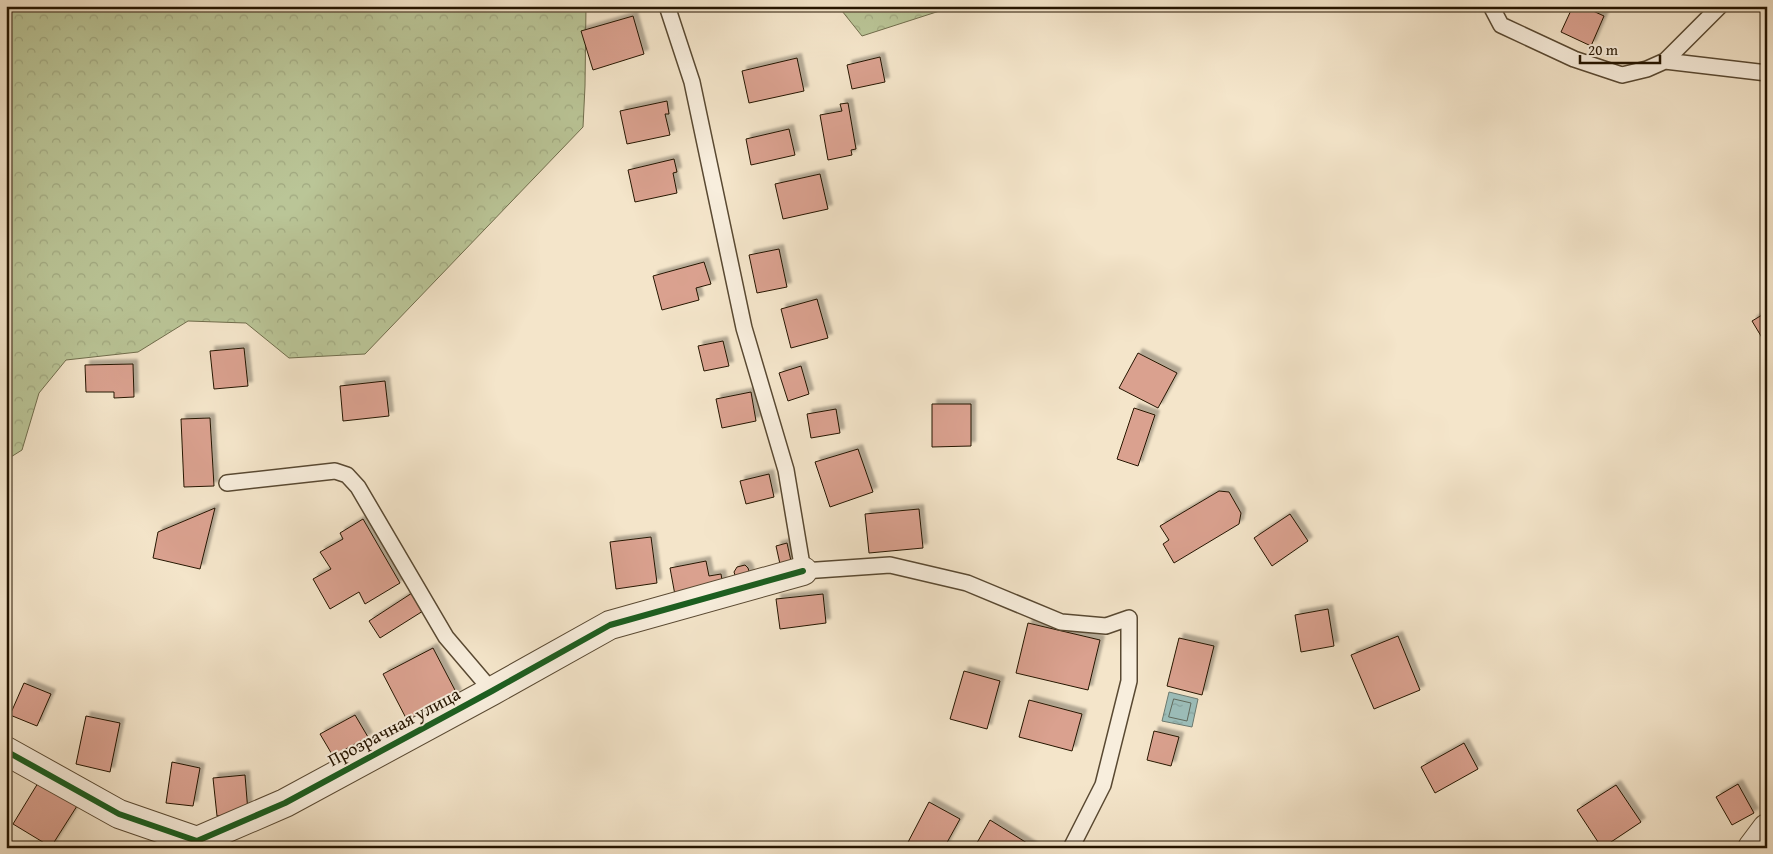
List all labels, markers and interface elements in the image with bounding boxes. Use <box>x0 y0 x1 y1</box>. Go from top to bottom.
scale bar <box>1580 32 1660 64</box>
text: 20 m <box>1588 39 1619 60</box>
street label: Прозрачная улица <box>323 680 465 773</box>

